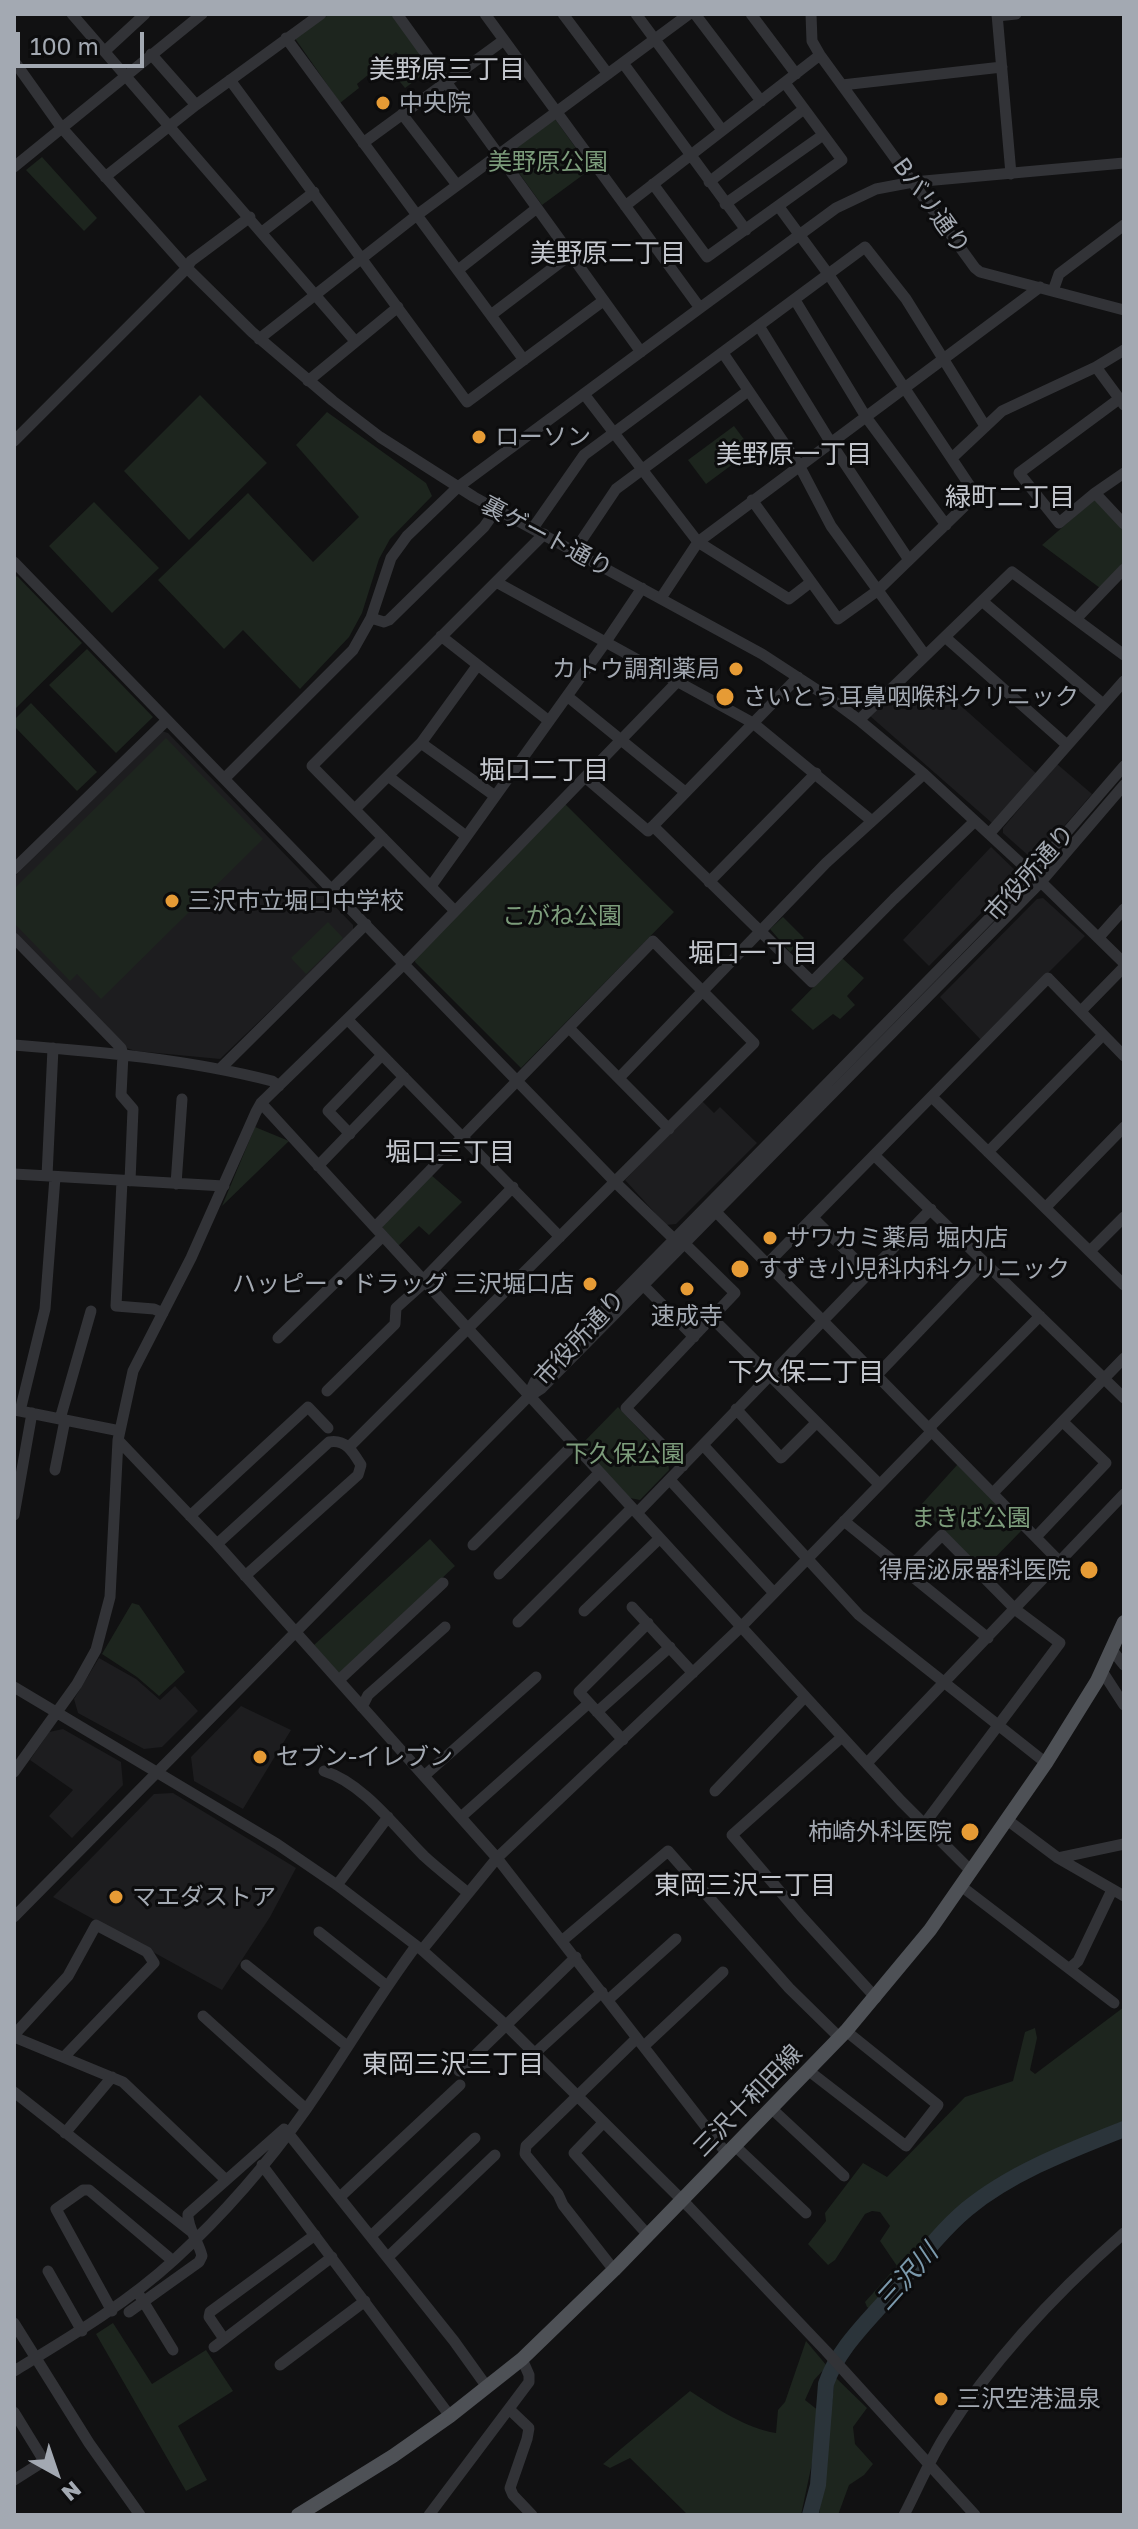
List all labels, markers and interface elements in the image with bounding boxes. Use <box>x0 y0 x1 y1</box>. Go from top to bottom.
scale bar <box>20 16 148 66</box>
text: 100 m <box>30 31 99 60</box>
district label: 美野原三丁目 <box>369 54 525 86</box>
place label: 中央院 <box>399 89 471 117</box>
marker: 中央院 <box>374 94 392 112</box>
park label: 美野原公園 <box>488 148 608 176</box>
street label: Bバリ通り <box>886 152 976 260</box>
district label: 美野原二丁目 <box>530 238 686 270</box>
place label: ローソン <box>495 423 591 451</box>
marker: ローソン <box>470 428 488 446</box>
district label: 美野原一丁目 <box>716 439 872 471</box>
district label: 緑町二丁目 <box>945 482 1075 514</box>
street label: 裏ゲート通り <box>477 490 617 584</box>
place label: カトウ調剤薬局 <box>552 655 720 683</box>
marker: カトウ調剤薬局 <box>727 660 745 678</box>
place label: さいとう耳鼻咽喉科クリニック <box>743 683 1079 711</box>
marker: さいとう耳鼻咽喉科クリニック <box>714 686 736 708</box>
district label: 堀口二丁目 <box>479 755 609 787</box>
street label: 市役所通り <box>979 819 1081 927</box>
place label: 三沢市立堀口中学校 <box>188 887 404 915</box>
marker: 三沢市立堀口中学校 <box>163 892 181 910</box>
park label: こがね公園 <box>502 902 622 930</box>
district label: 堀口一丁目 <box>688 938 818 970</box>
district label: 堀口三丁目 <box>385 1137 515 1169</box>
place label: サワカミ薬局 堀内店 <box>786 1224 1008 1252</box>
marker: サワカミ薬局 堀内店 <box>761 1229 779 1247</box>
place label: すずき小児科内科クリニック <box>758 1255 1070 1283</box>
marker: すずき小児科内科クリニック <box>729 1258 751 1280</box>
place label: ハッピー・ドラッグ 三沢堀口店 <box>232 1270 574 1298</box>
marker: ハッピー・ドラッグ 三沢堀口店 <box>581 1275 599 1293</box>
marker: 速成寺 <box>678 1280 696 1298</box>
street label: 市役所通り <box>529 1284 631 1392</box>
place label: 速成寺 <box>651 1302 723 1330</box>
district label: 下久保二丁目 <box>728 1357 884 1389</box>
park label: 下久保公園 <box>565 1440 685 1468</box>
park label: まきば公園 <box>911 1504 1031 1532</box>
place label: 得居泌尿器科医院 <box>879 1556 1071 1584</box>
marker: 得居泌尿器科医院 <box>1078 1559 1100 1581</box>
place label: セブン-イレブン <box>276 1743 453 1771</box>
marker: セブン-イレブン <box>251 1748 269 1766</box>
place label: 柿崎外科医院 <box>808 1818 952 1846</box>
marker: 柿崎外科医院 <box>959 1821 981 1843</box>
district label: 東岡三沢二丁目 <box>654 1870 836 1902</box>
place label: マエダストア <box>132 1883 276 1911</box>
marker: マエダストア <box>107 1888 125 1906</box>
street label: 三沢十和田線 <box>688 2039 808 2163</box>
district label: 東岡三沢三丁目 <box>362 2049 544 2081</box>
water label: 三沢川 <box>869 2238 945 2316</box>
place label: 三沢空港温泉 <box>957 2385 1101 2413</box>
marker: 三沢空港温泉 <box>932 2390 950 2408</box>
north arrow <box>16 2433 96 2513</box>
text: N <box>57 2476 87 2507</box>

